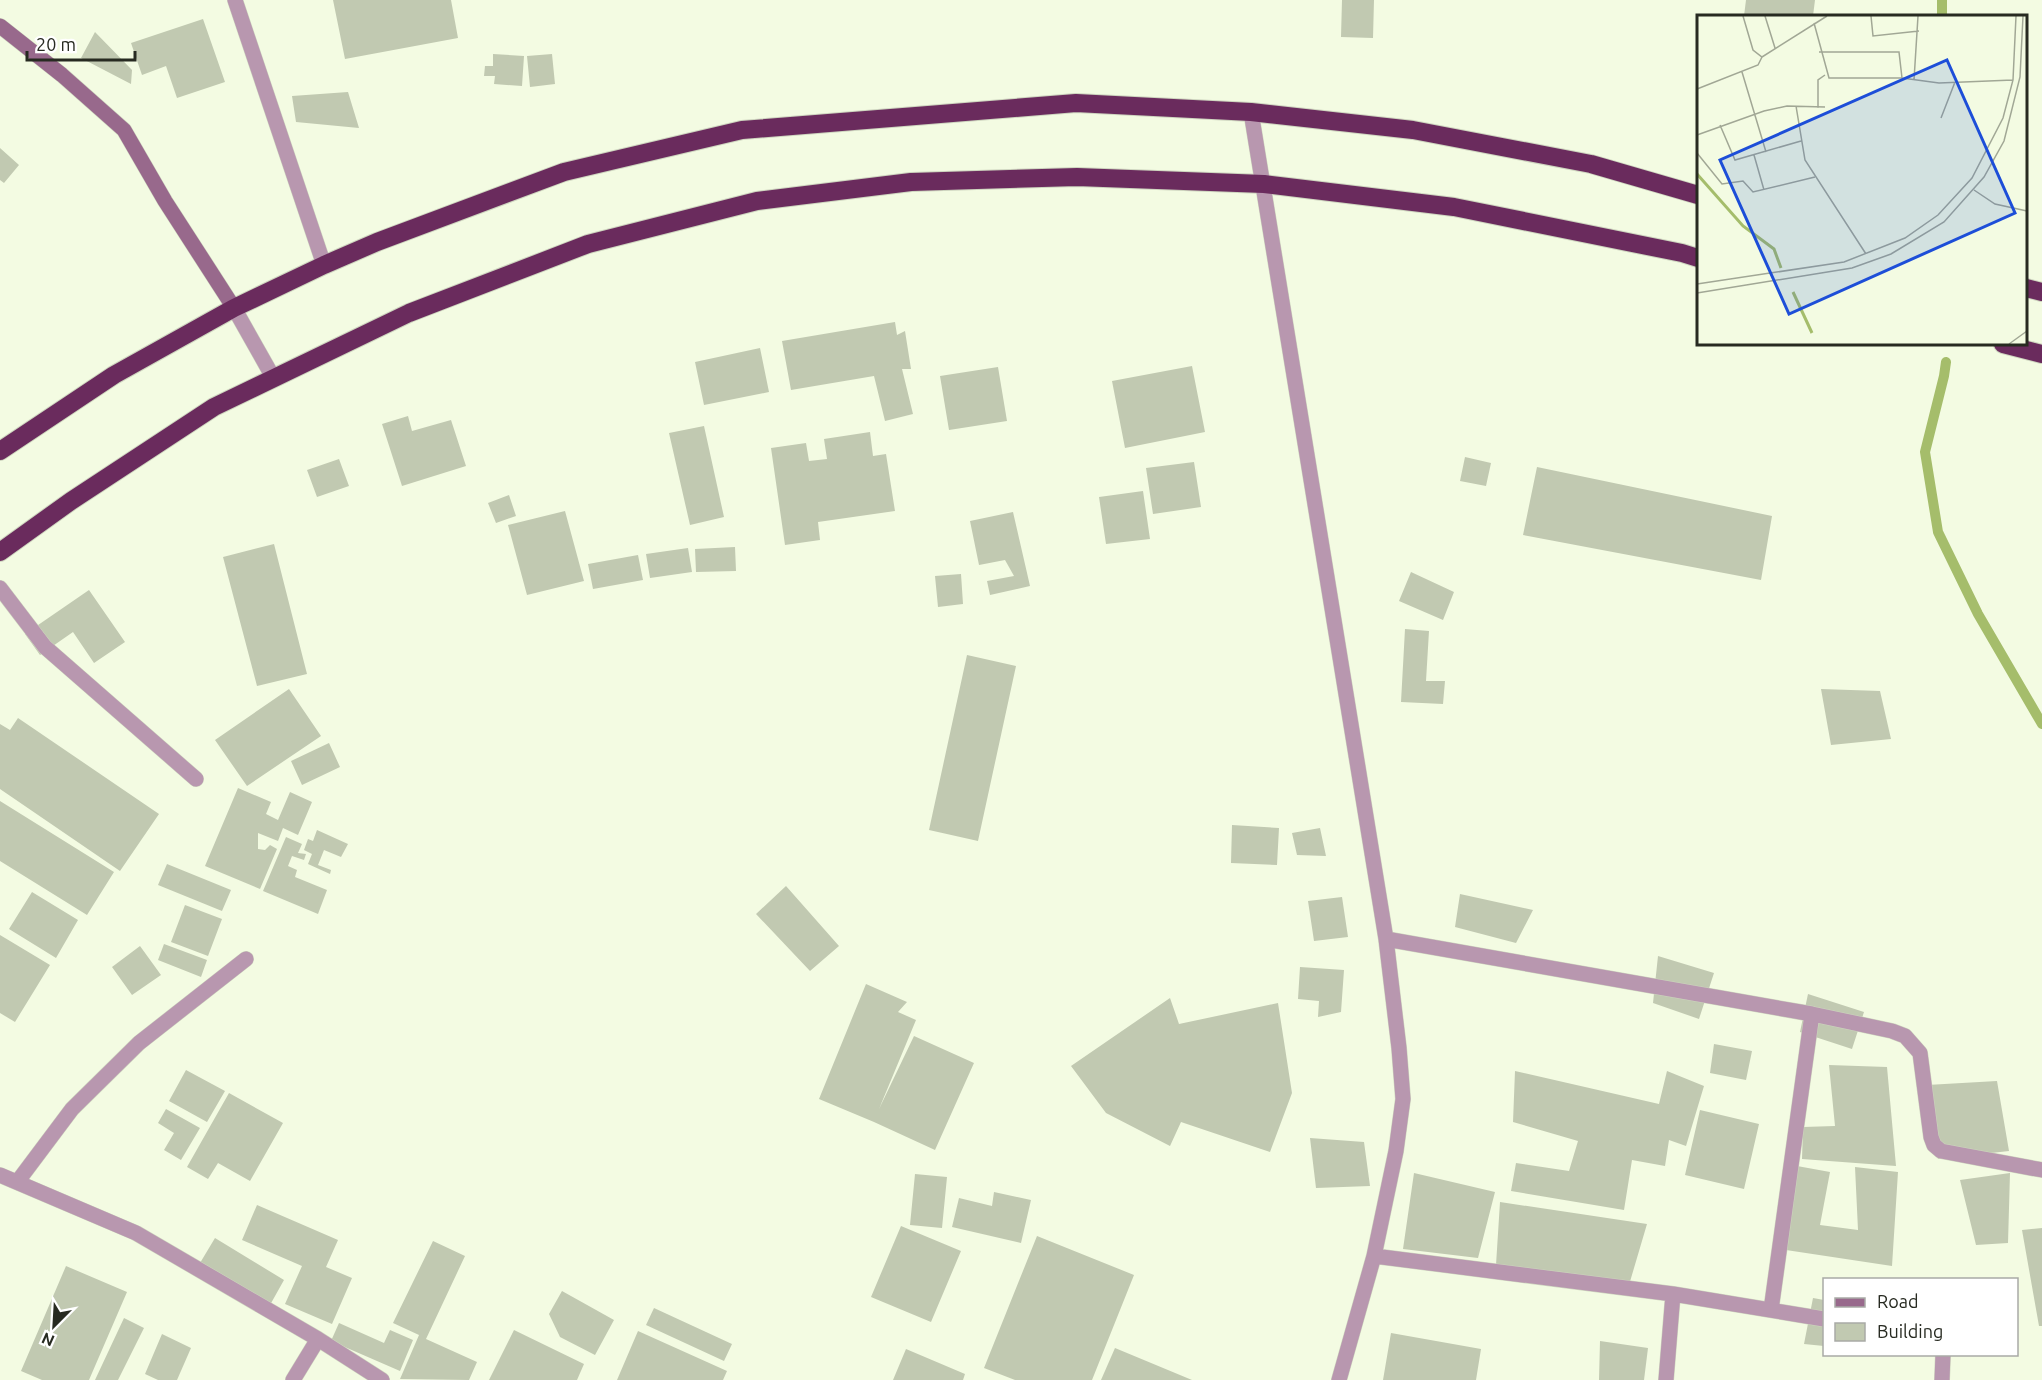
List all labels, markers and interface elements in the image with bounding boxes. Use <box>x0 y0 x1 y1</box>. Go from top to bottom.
inset map <box>1697 15 2027 345</box>
scale bar <box>27 24 135 62</box>
text: 20 m <box>36 34 76 54</box>
legend <box>1823 1278 2018 1356</box>
text: Road <box>1877 1291 1919 1311</box>
north arrow <box>24 1296 84 1356</box>
text: Building <box>1877 1321 1943 1341</box>
text: N <box>39 1329 57 1350</box>

